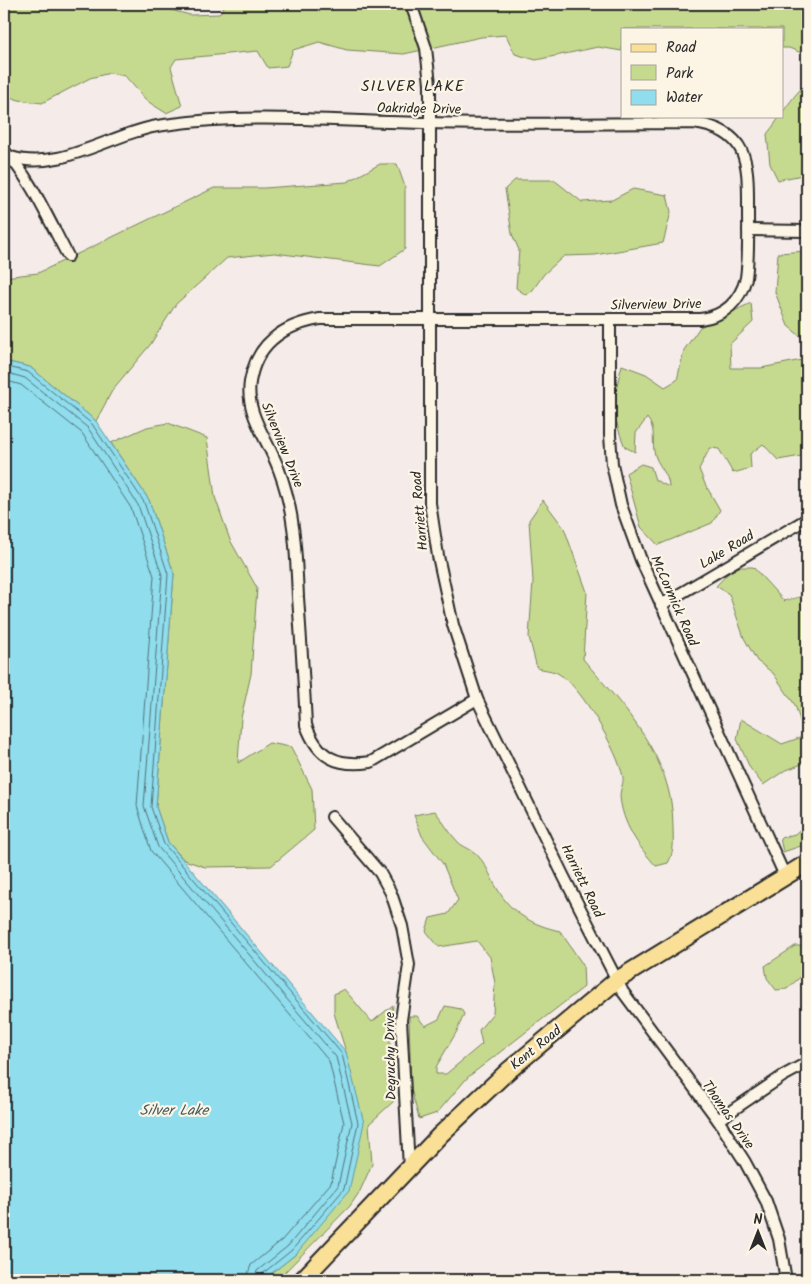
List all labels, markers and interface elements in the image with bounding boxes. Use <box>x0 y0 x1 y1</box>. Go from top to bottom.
legend <box>621 28 784 118</box>
text: Road <box>666 36 697 60</box>
text: Park <box>666 62 694 86</box>
district label: SILVER LAKE <box>361 74 465 99</box>
text: Water <box>666 86 703 110</box>
street label: Oakridge Drive <box>377 97 462 121</box>
street label: Silverview Drive <box>610 293 702 317</box>
street label: Silverview Drive <box>255 399 309 492</box>
street label: Harriett Road <box>405 470 434 551</box>
street label: Lake Road <box>695 524 760 575</box>
street label: McCormick Road <box>644 552 704 651</box>
street label: Harriett Road <box>555 841 610 922</box>
street label: Degruchy Drive <box>379 1011 403 1100</box>
street label: Kent Road <box>505 1020 567 1076</box>
street label: Thomas Drive <box>696 1076 760 1155</box>
water label: Silver Lake <box>140 1099 209 1123</box>
north arrow <box>734 1206 784 1256</box>
text: N <box>754 1209 763 1231</box>

